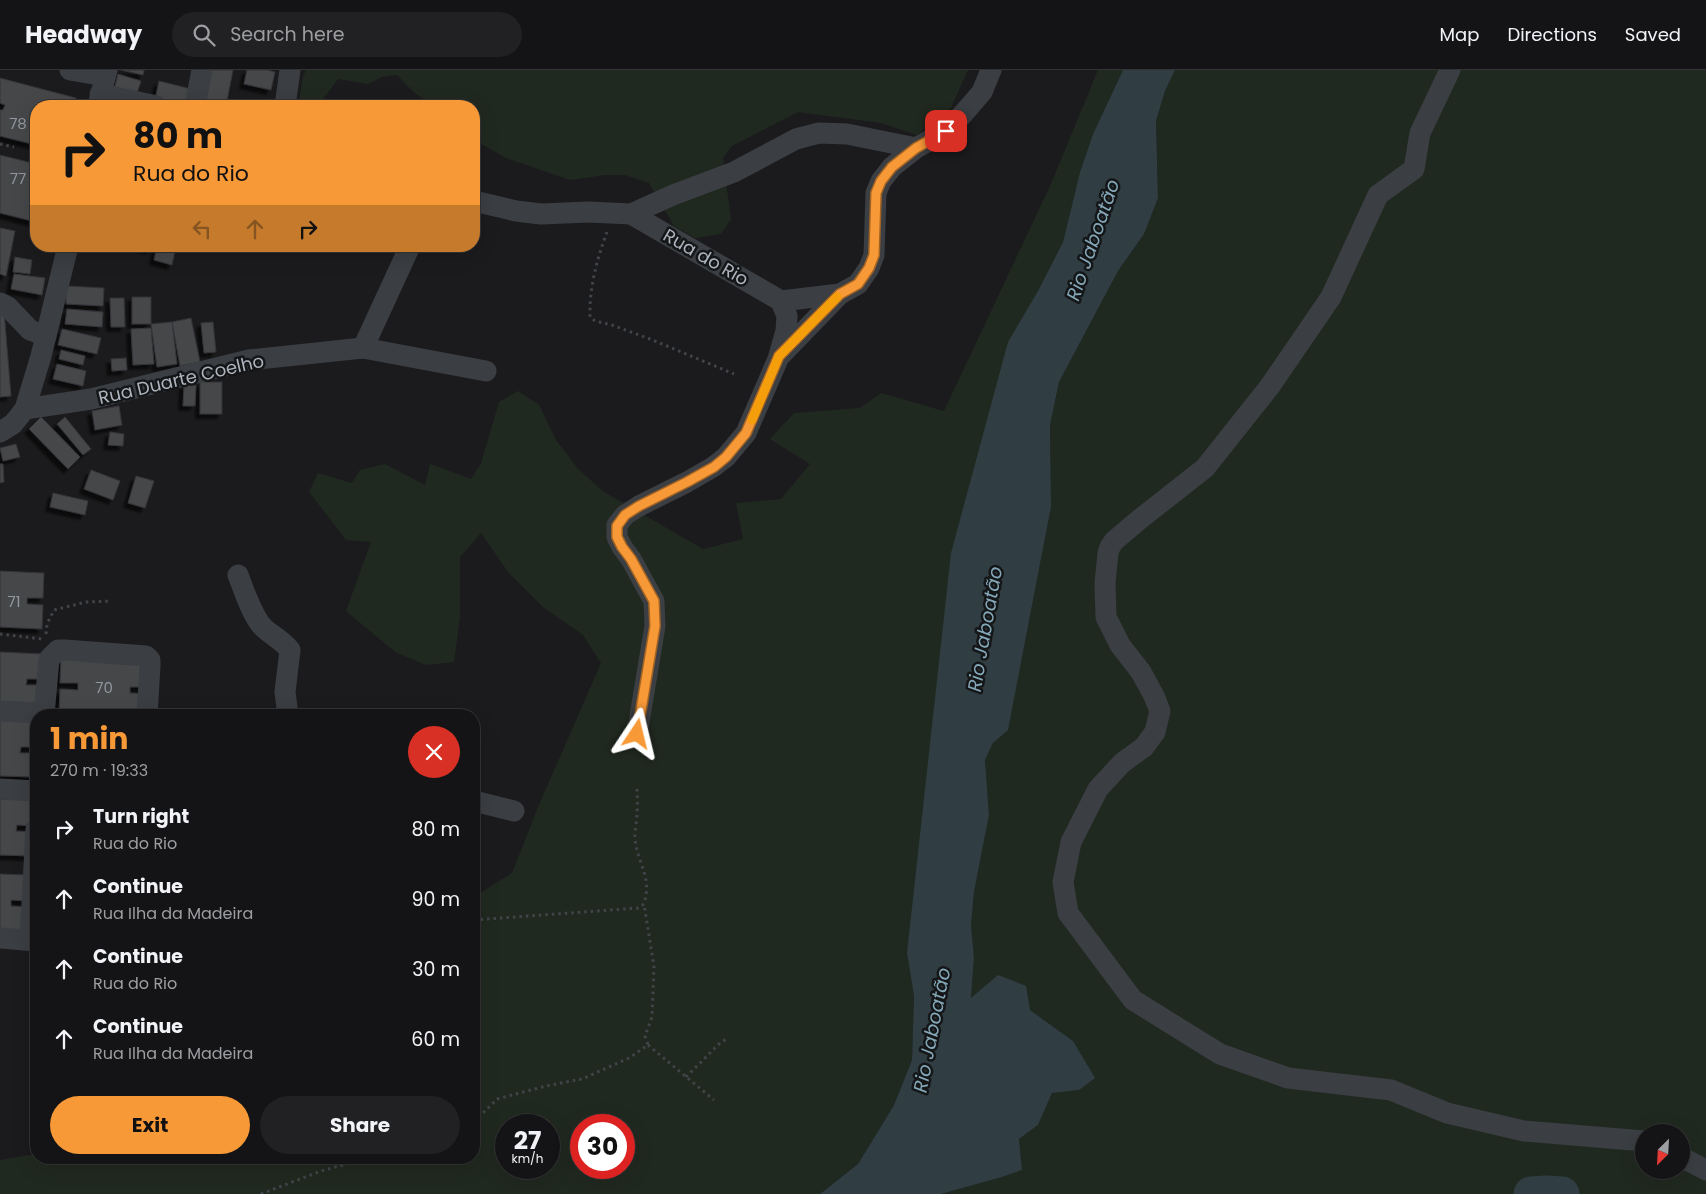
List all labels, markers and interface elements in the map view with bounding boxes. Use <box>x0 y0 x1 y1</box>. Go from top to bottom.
search box <box>172 12 522 57</box>
text: Headway <box>25 18 142 51</box>
icon: search <box>190 21 218 49</box>
text: Search here <box>230 21 345 48</box>
text: Map <box>1440 22 1479 47</box>
text: Directions <box>1507 22 1597 47</box>
text: Saved <box>1625 22 1681 47</box>
pin <box>925 110 967 152</box>
text: 80 m <box>133 111 223 160</box>
house number: 78 <box>9 113 27 134</box>
icon: arrive <box>932 117 960 145</box>
icon: right <box>50 120 115 185</box>
text: Rua do Rio <box>133 158 249 189</box>
house number: 77 <box>10 168 26 189</box>
water label: Rio Jaboatão <box>1060 176 1126 304</box>
icon: left <box>188 215 216 243</box>
icon: ahead <box>241 215 269 243</box>
icon: right <box>294 215 322 243</box>
street label: Rua do Rio <box>659 222 753 292</box>
street label: Rua Duarte Coelho <box>96 348 266 410</box>
water label: Rio Jaboatão <box>961 564 1009 694</box>
house number: 71 <box>8 591 21 612</box>
house number: 70 <box>95 677 113 698</box>
position arrow <box>610 707 662 759</box>
text: 1 min <box>50 717 128 760</box>
button: close <box>408 726 460 778</box>
text: 270 m · 19:33 <box>50 759 148 782</box>
text: Turn right <box>93 803 189 830</box>
icon: right <box>50 815 78 843</box>
text: 80 m <box>411 816 460 843</box>
text: Rua do Rio <box>93 832 177 855</box>
text: Continue <box>93 873 183 900</box>
icon: ahead <box>50 885 78 913</box>
text: 90 m <box>411 886 460 913</box>
text: Rua Ilha da Madeira <box>93 902 253 925</box>
text: Continue <box>93 943 183 970</box>
icon: ahead <box>50 955 78 983</box>
text: 30 m <box>412 956 460 983</box>
water label: Rio Jaboatão <box>907 965 957 1095</box>
text: Rua do Rio <box>93 972 177 995</box>
text: Continue <box>93 1013 183 1040</box>
icon: ahead <box>50 1025 78 1053</box>
text: 60 m <box>411 1026 460 1053</box>
text: Rua Ilha da Madeira <box>93 1042 253 1065</box>
button: Exit <box>50 1096 250 1154</box>
button: Share <box>260 1096 460 1154</box>
speed limit sign: 30 <box>570 1114 635 1179</box>
text: 27 <box>514 1123 541 1158</box>
north arrow <box>1635 1124 1690 1179</box>
map controls <box>1635 1124 1690 1179</box>
text: km/h <box>512 1150 543 1167</box>

